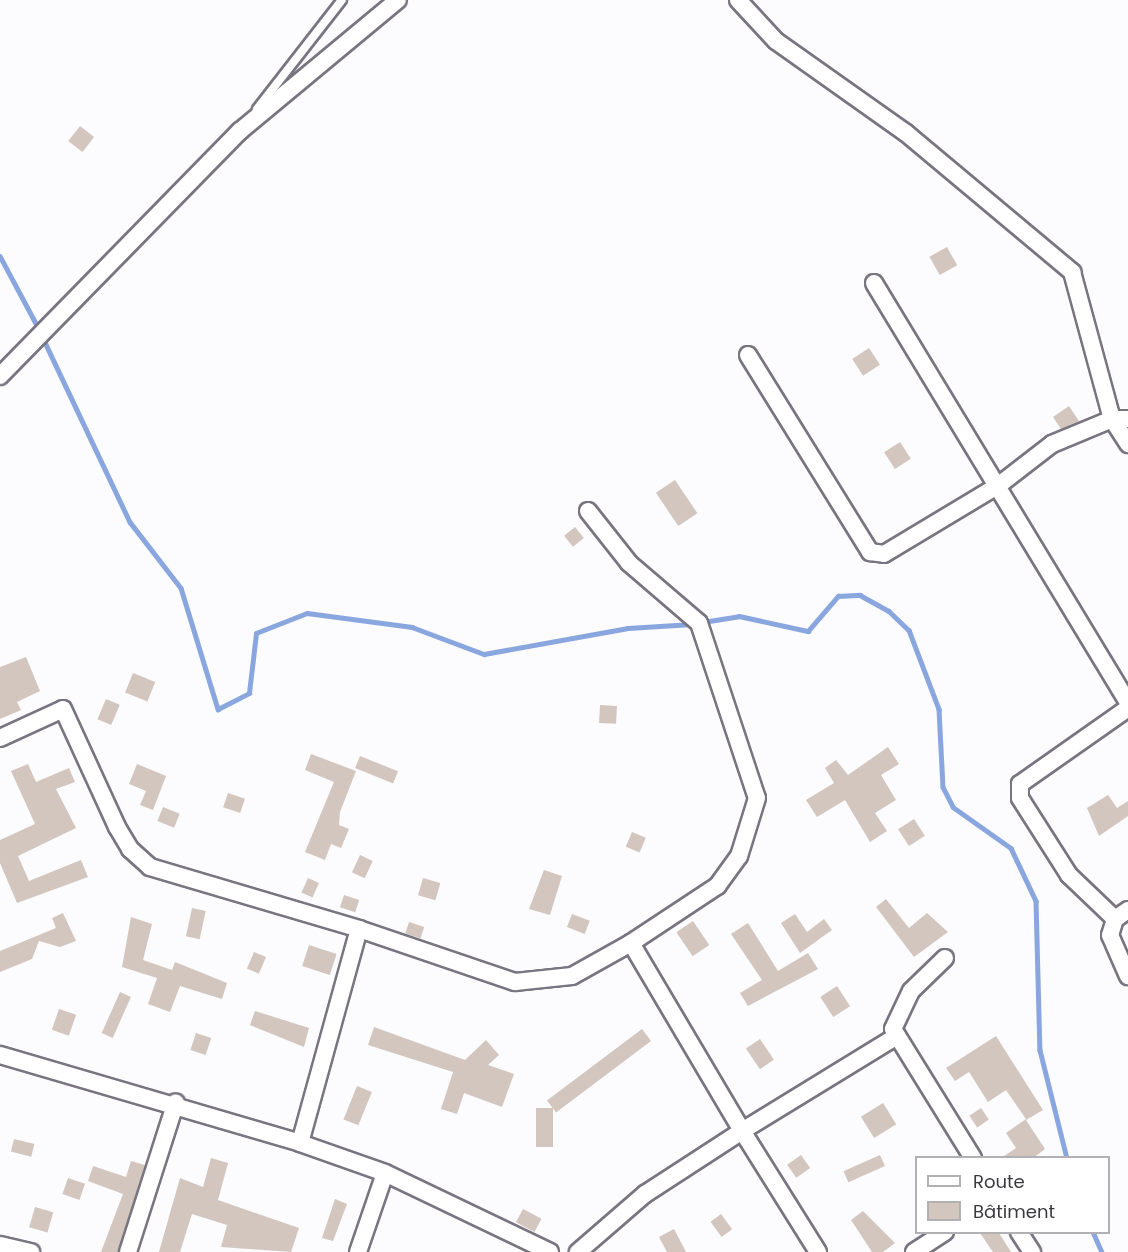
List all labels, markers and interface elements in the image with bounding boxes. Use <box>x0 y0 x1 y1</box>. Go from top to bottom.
legend <box>915 1156 1110 1234</box>
text: Route <box>973 1169 1025 1194</box>
text: Bâtiment <box>973 1199 1055 1224</box>

